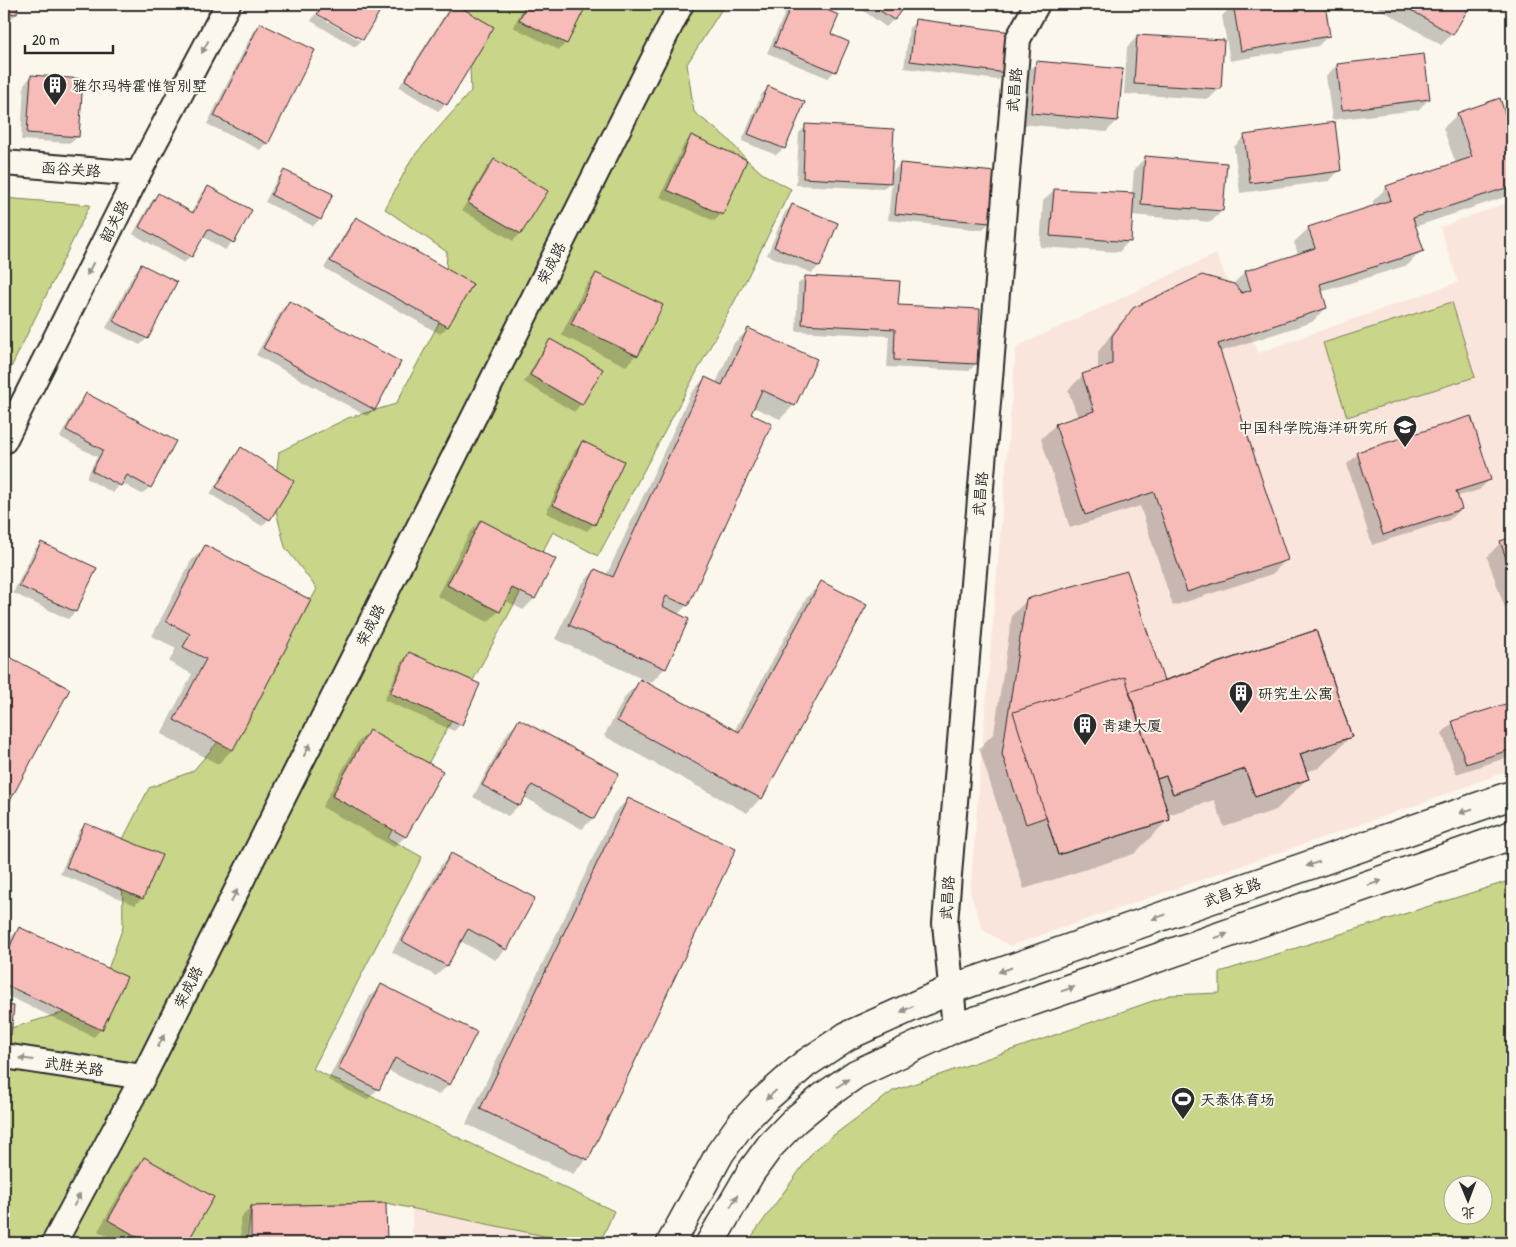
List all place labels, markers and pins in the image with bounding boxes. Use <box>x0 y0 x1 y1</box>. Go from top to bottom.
building icon: 雅尔玛特霍惟智别墅 <box>42 72 68 106</box>
place label: 雅尔玛特霍惟智别墅 <box>72 75 207 96</box>
school or university icon: 中国科学院海洋研究所 <box>1392 414 1418 448</box>
place label: 中国科学院海洋研究所 <box>1238 417 1388 438</box>
building icon: 研究生公寓 <box>1228 680 1254 714</box>
place label: 研究生公寓 <box>1258 683 1333 704</box>
building icon: 青建大厦 <box>1072 712 1098 746</box>
place label: 青建大厦 <box>1102 715 1162 736</box>
sports icon: 天泰体育场 <box>1170 1086 1196 1120</box>
place label: 天泰体育场 <box>1200 1089 1275 1110</box>

